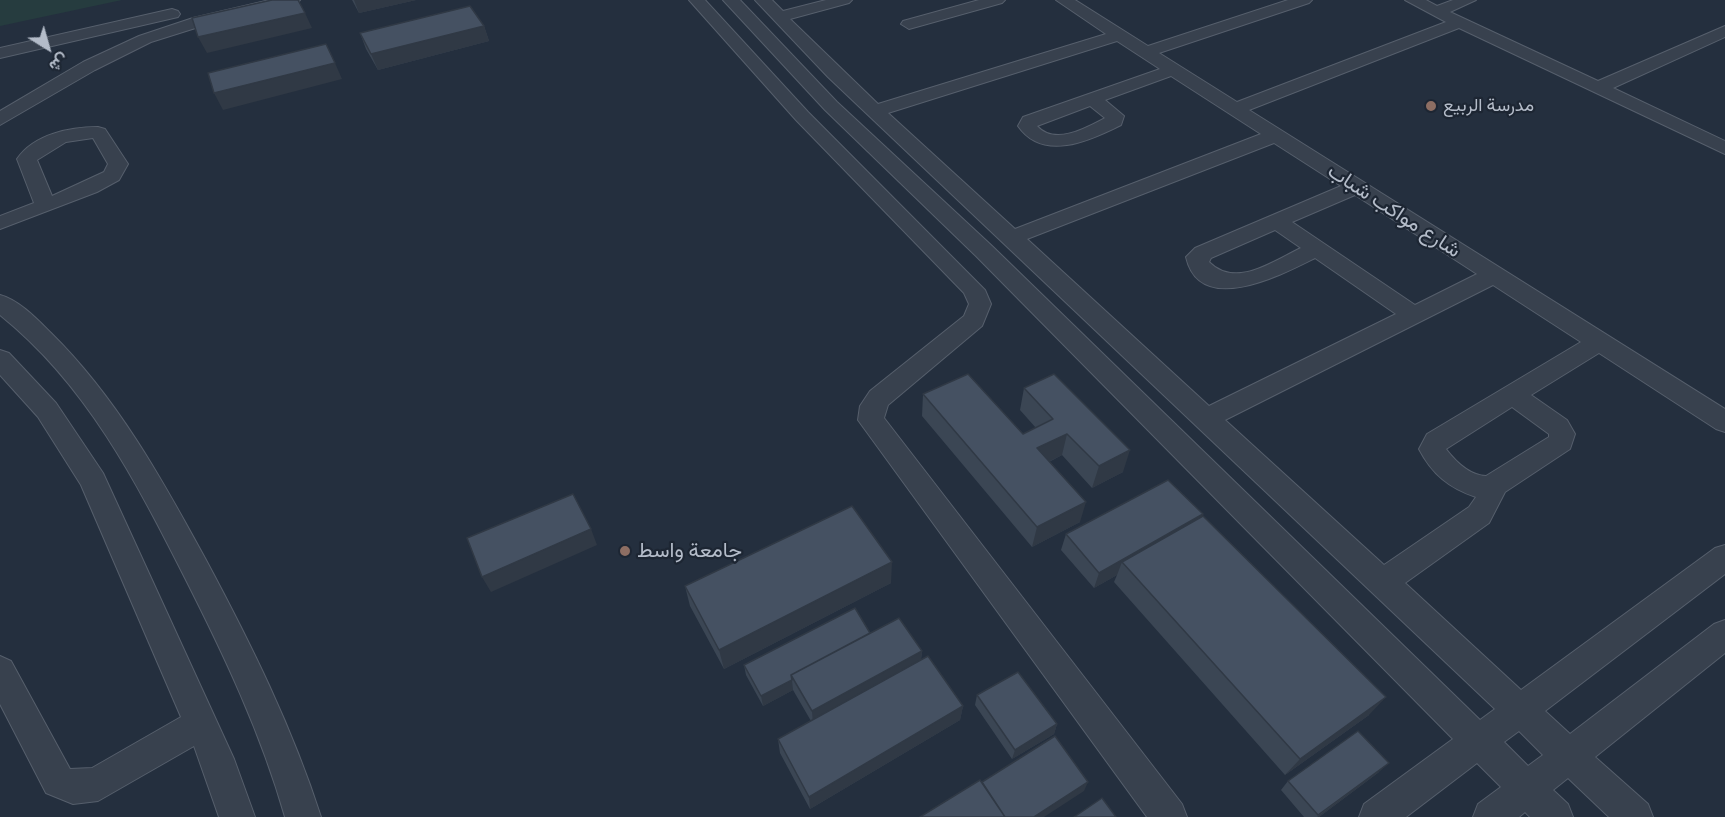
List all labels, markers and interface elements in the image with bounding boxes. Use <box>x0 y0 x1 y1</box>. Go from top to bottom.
north arrow <box>18 18 78 78</box>
text: ش <box>46 49 73 76</box>
place label: مدرسة الربيع <box>1443 95 1534 117</box>
marker: مدرسة الربيع <box>1424 99 1438 113</box>
street label: شارع مواكب شباب <box>1323 159 1465 263</box>
place label: جامعة واسط <box>637 538 742 564</box>
marker: جامعة واسط <box>618 544 632 558</box>

